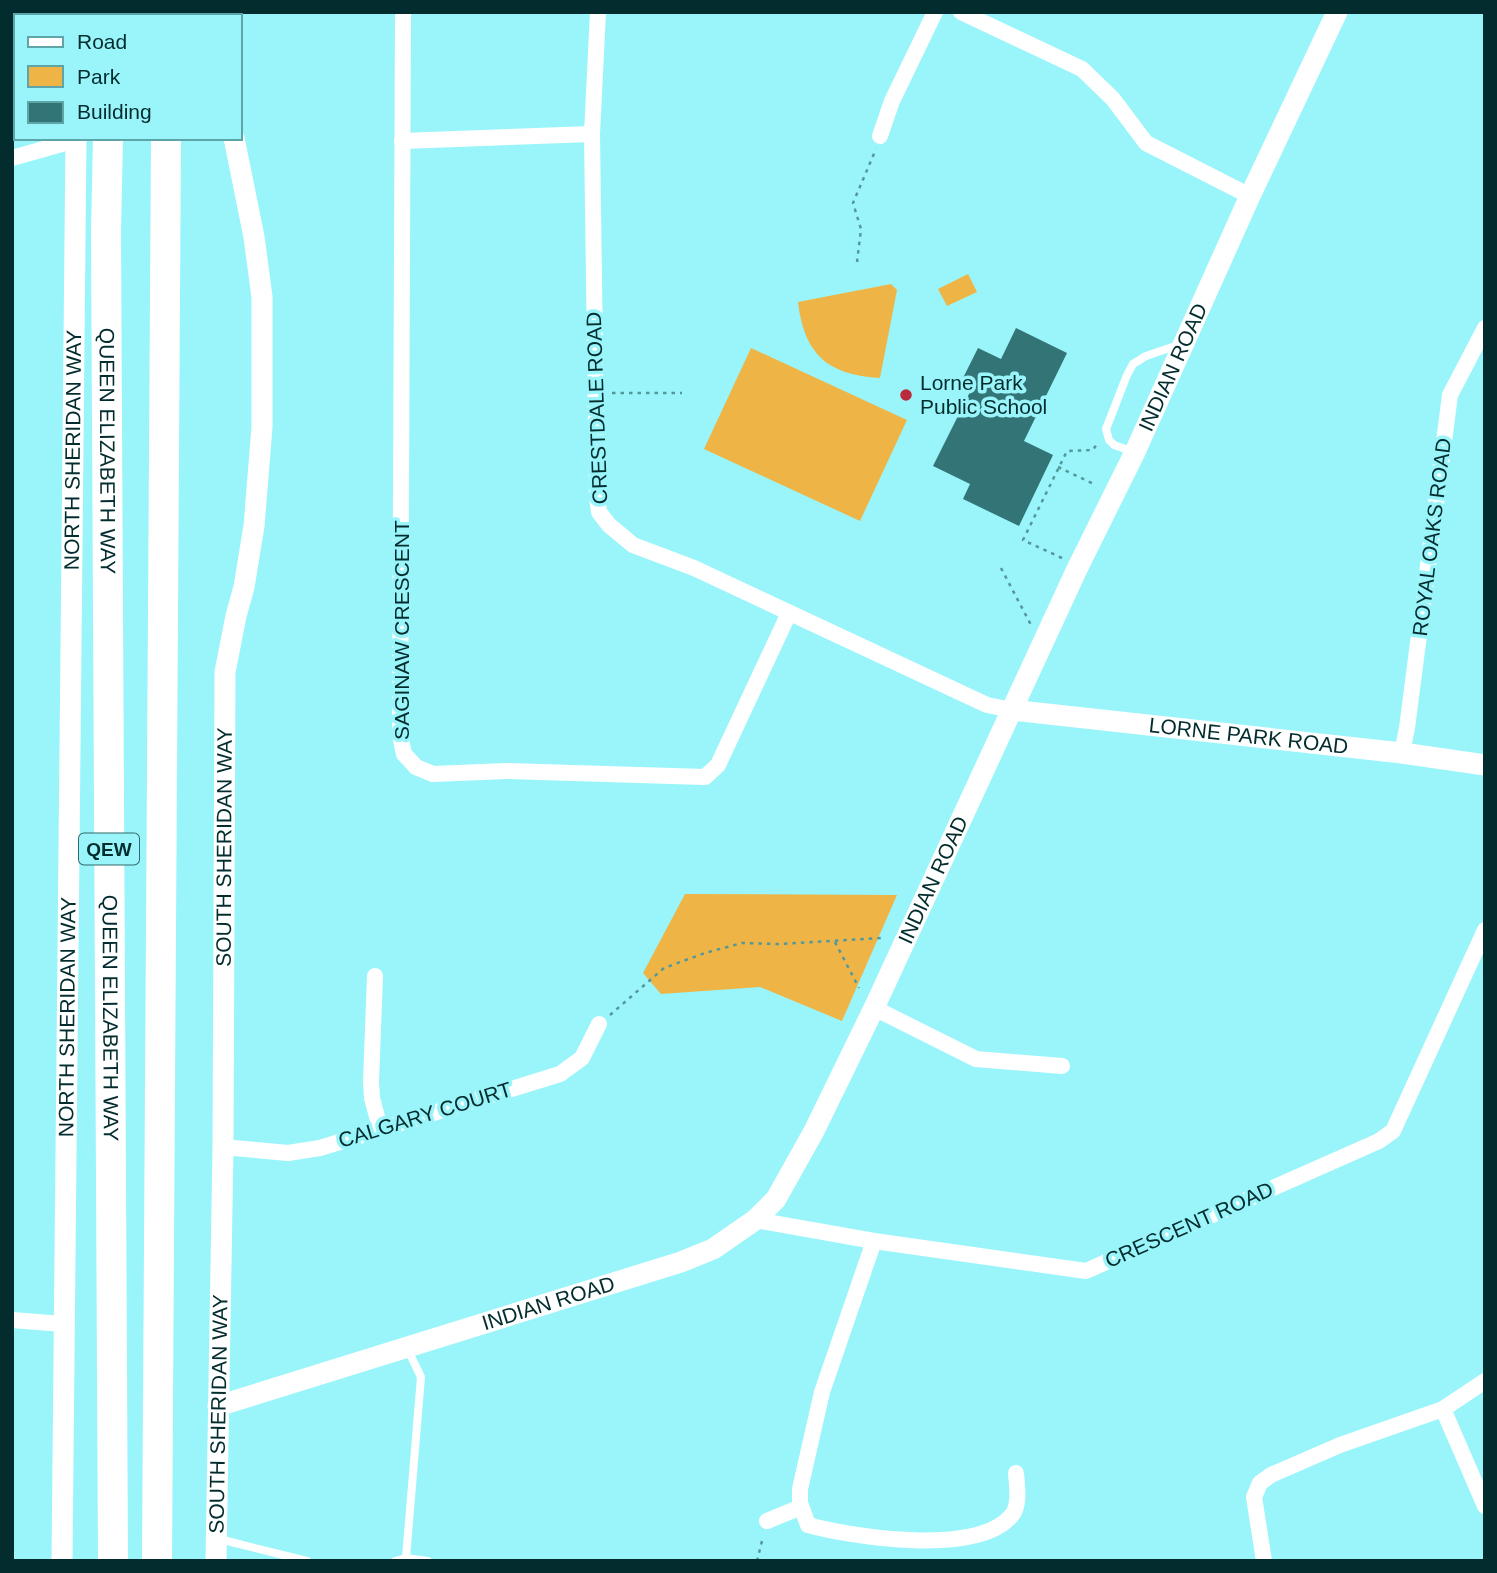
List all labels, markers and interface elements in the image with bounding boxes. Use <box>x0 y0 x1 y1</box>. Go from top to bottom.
legend <box>14 14 242 140</box>
text: Road <box>77 30 127 53</box>
text: Park <box>77 65 121 88</box>
text: Building <box>77 100 152 123</box>
street label: INDIAN ROAD <box>1134 300 1211 435</box>
street label: CRESTDALE ROAD <box>582 311 611 505</box>
street label: QUEEN ELIZABETH WAY <box>96 328 120 574</box>
street label: NORTH SHERIDAN WAY <box>60 330 85 570</box>
place label: Lorne Park Public School <box>920 371 1047 418</box>
marker: Lorne Park Public School <box>898 387 914 403</box>
street label: ROYAL OAKS ROAD <box>1408 437 1455 637</box>
street label: SAGINAW CRESCENT <box>390 520 413 740</box>
street label: LORNE PARK ROAD <box>1148 713 1349 758</box>
street label: SOUTH SHERIDAN WAY <box>212 727 236 967</box>
street label: INDIAN ROAD <box>893 812 972 947</box>
road number: QEW <box>79 834 139 864</box>
street label: QUEEN ELIZABETH WAY <box>98 895 123 1141</box>
street label: NORTH SHERIDAN WAY <box>54 897 80 1137</box>
street label: CALGARY COURT <box>336 1077 514 1152</box>
street label: CRESCENT ROAD <box>1101 1177 1276 1272</box>
street label: INDIAN ROAD <box>479 1271 617 1334</box>
street label: SOUTH SHERIDAN WAY <box>204 1294 232 1534</box>

